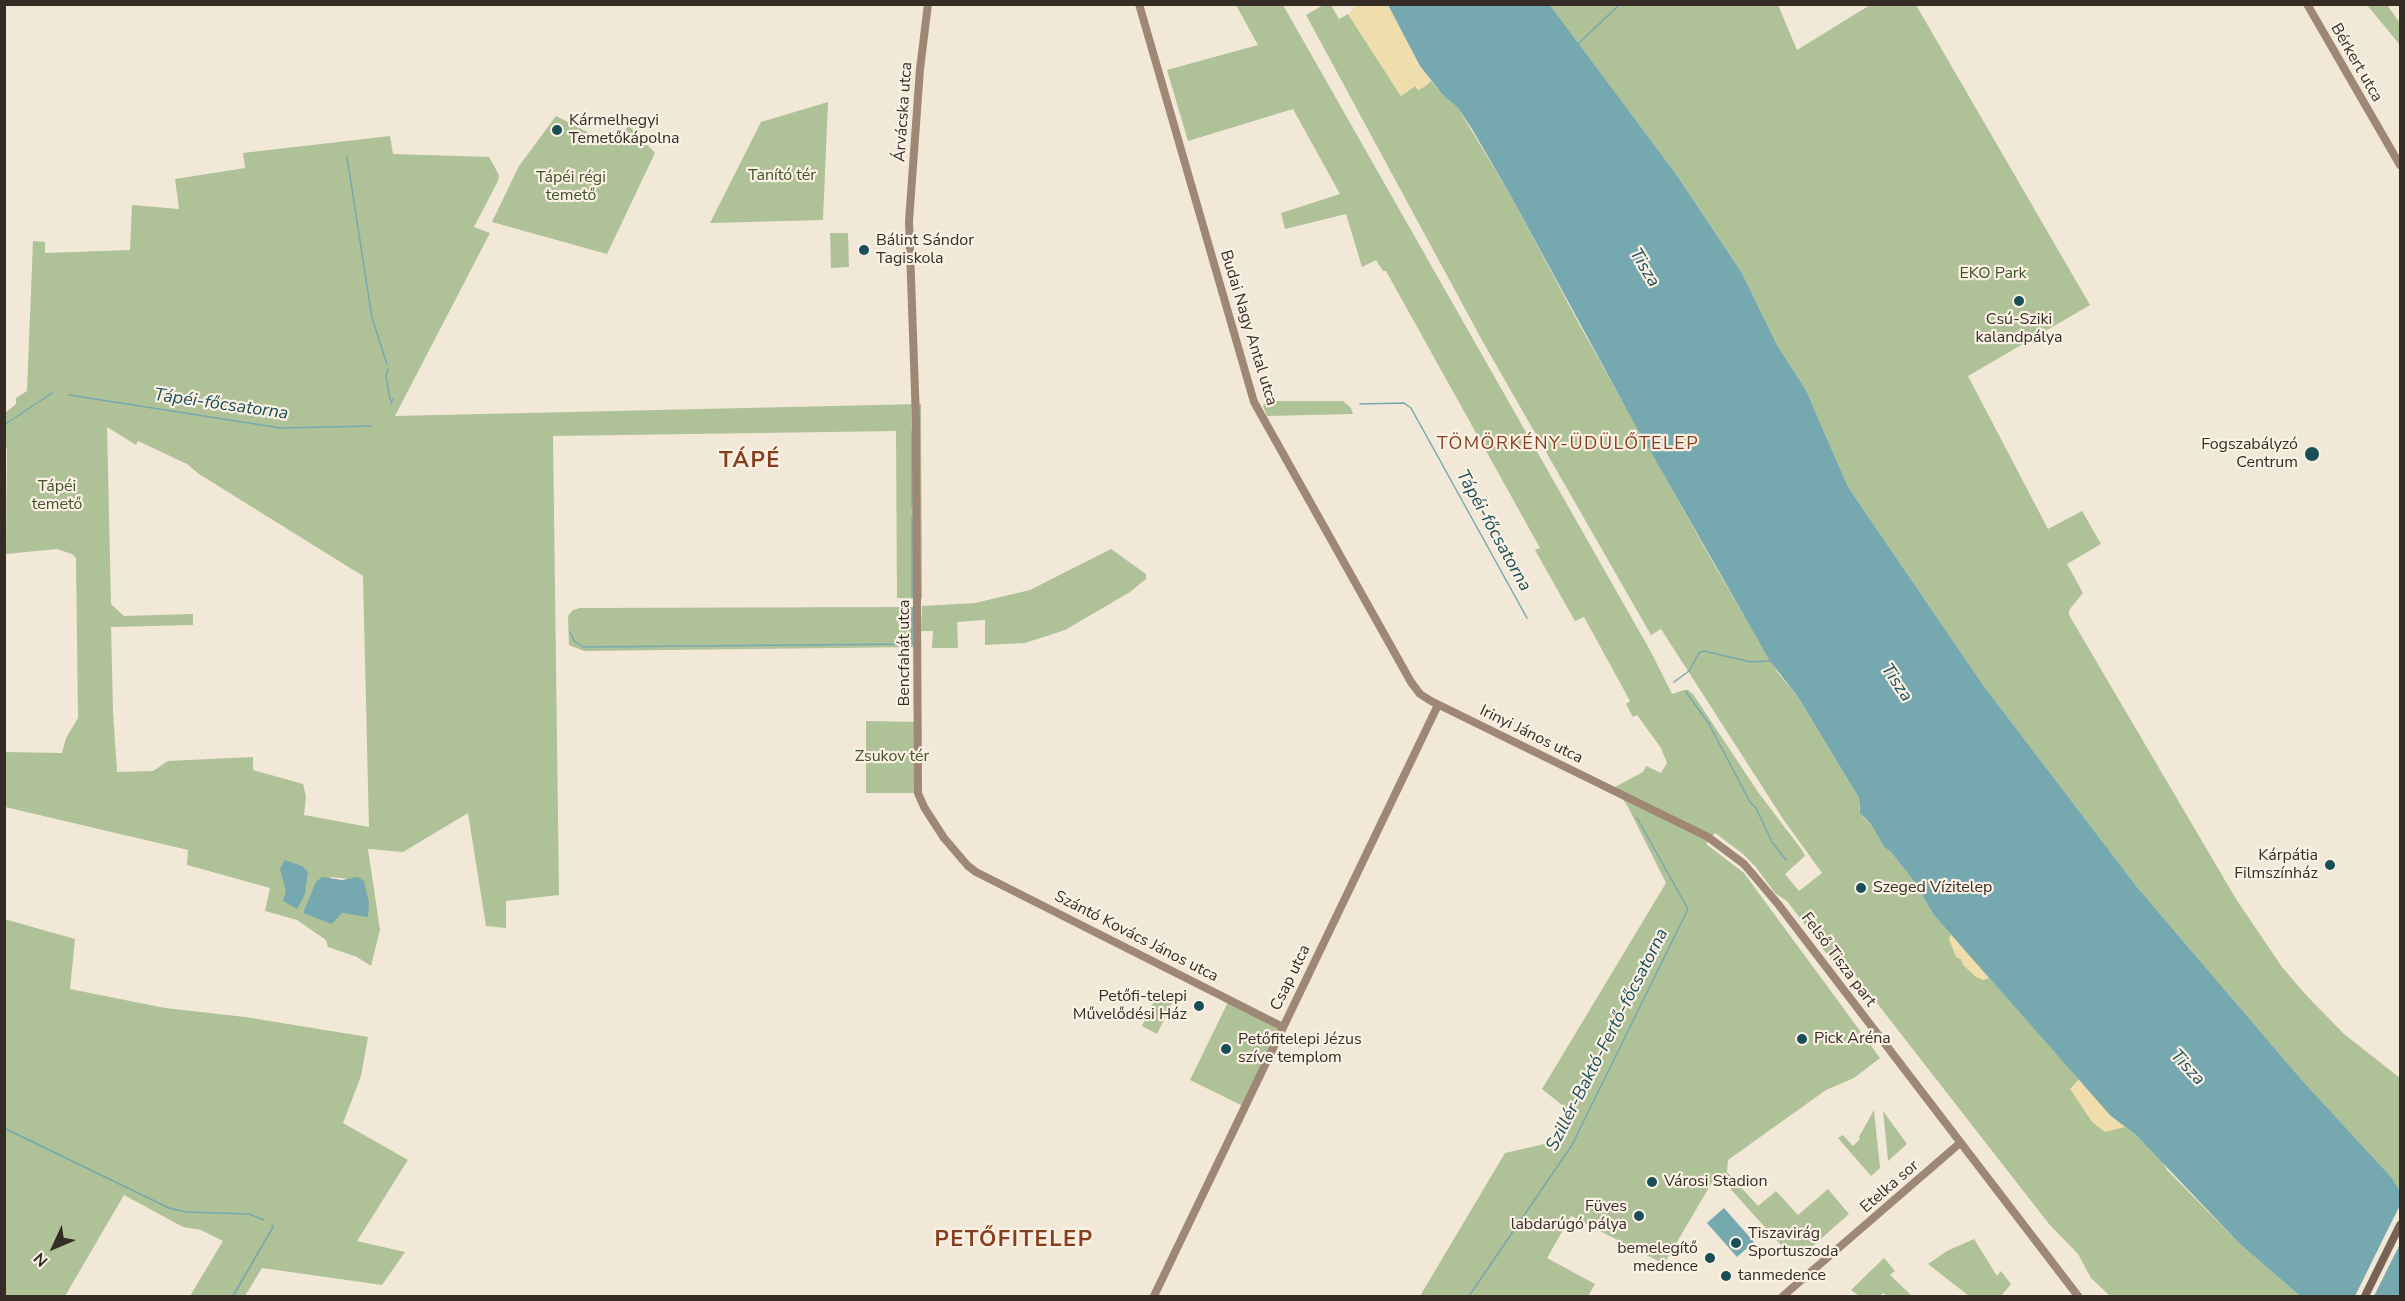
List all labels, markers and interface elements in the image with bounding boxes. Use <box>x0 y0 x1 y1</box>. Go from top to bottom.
street label: Bérkert utca <box>2326 20 2386 106</box>
street label: Árvácska utca <box>891 61 917 163</box>
place label: Kármelhegyi Temetőkápolna <box>569 111 679 149</box>
marker: Kármelhegyi Temetőkápolna <box>550 123 564 137</box>
park label: Tanító tér <box>748 166 816 186</box>
park label: Tápéi régi temető <box>536 168 606 206</box>
place label: Bálint Sándor Tagiskola <box>876 231 974 269</box>
marker: Bálint Sándor Tagiskola <box>857 243 871 257</box>
water label: Tisza <box>1624 245 1664 291</box>
street label: Budai Nagy Antal utca <box>1215 248 1281 408</box>
park label: EKO Park <box>1959 264 2027 284</box>
marker: Csú-Sziki kalandpálya <box>2012 294 2026 308</box>
place label: Csú-Sziki kalandpálya <box>1976 310 2062 348</box>
water label: Tápéi-főcsatorna <box>152 385 290 425</box>
district label: TÖMÖRKÉNY-ÜDÜLŐTELEP <box>1437 434 1699 456</box>
place label: Fogszabályzó Centrum <box>2201 435 2298 473</box>
marker: Fogszabályzó Centrum <box>2303 445 2321 463</box>
district label: TÁPÉ <box>719 449 781 475</box>
water label: Tápéi-főcsatorna <box>1451 466 1535 596</box>
park label: Tápéi temető <box>32 477 82 515</box>
street label: Bencfahát utca <box>895 599 915 707</box>
water label: Tisza <box>1875 660 1917 706</box>
street label: Irinyi János utca <box>1476 702 1586 768</box>
park label: Zsukov tér <box>855 747 929 767</box>
place label: Kárpátia Filmszínház <box>2234 846 2318 884</box>
marker: Kárpátia Filmszínház <box>2323 858 2337 872</box>
place label: Szeged Vízitelep <box>1873 878 1992 898</box>
marker: Szeged Vízitelep <box>1854 881 1868 895</box>
street label: Szántó Kovács János utca <box>1051 887 1221 987</box>
street label: Felső Tisza part <box>1796 909 1880 1011</box>
water label: Szillér-Baktó-Fertő-főcsatorna <box>1542 925 1674 1155</box>
street label: Csap utca <box>1267 942 1315 1014</box>
place label: Petőfi-telepi Művelődési Ház <box>1073 987 1187 1025</box>
marker: Petőfi-telepi Művelődési Ház <box>1192 999 1206 1013</box>
place label: Pick Aréna <box>1814 1029 1891 1049</box>
place label: Petőfitelepi Jézus szíve templom <box>1238 1030 1362 1068</box>
marker: Pick Aréna <box>1795 1032 1809 1046</box>
marker: Petőfitelepi Jézus szíve templom <box>1219 1042 1233 1056</box>
water label: Tisza <box>2165 1046 2209 1090</box>
street label: Etelka sor <box>1857 1157 1923 1217</box>
place label: Városi Stadion <box>1664 1172 1768 1192</box>
marker: Városi Stadion <box>1645 1175 1659 1189</box>
place label: Füves labdarúgó pálya <box>1511 1197 1627 1235</box>
marker: Füves labdarúgó pálya <box>1632 1209 1646 1223</box>
north arrow <box>24 1217 84 1277</box>
place label: Tiszavirág Sportuszoda <box>1748 1224 1838 1262</box>
district label: PETŐFITELEP <box>934 1228 1094 1254</box>
marker: Tiszavirág Sportuszoda <box>1729 1236 1743 1250</box>
place label: bemelegítő medence <box>1617 1239 1698 1277</box>
text: N <box>29 1248 53 1271</box>
marker: bemelegítő medence <box>1703 1251 1717 1265</box>
place label: tanmedence <box>1738 1266 1826 1286</box>
marker: tanmedence <box>1719 1269 1733 1283</box>

